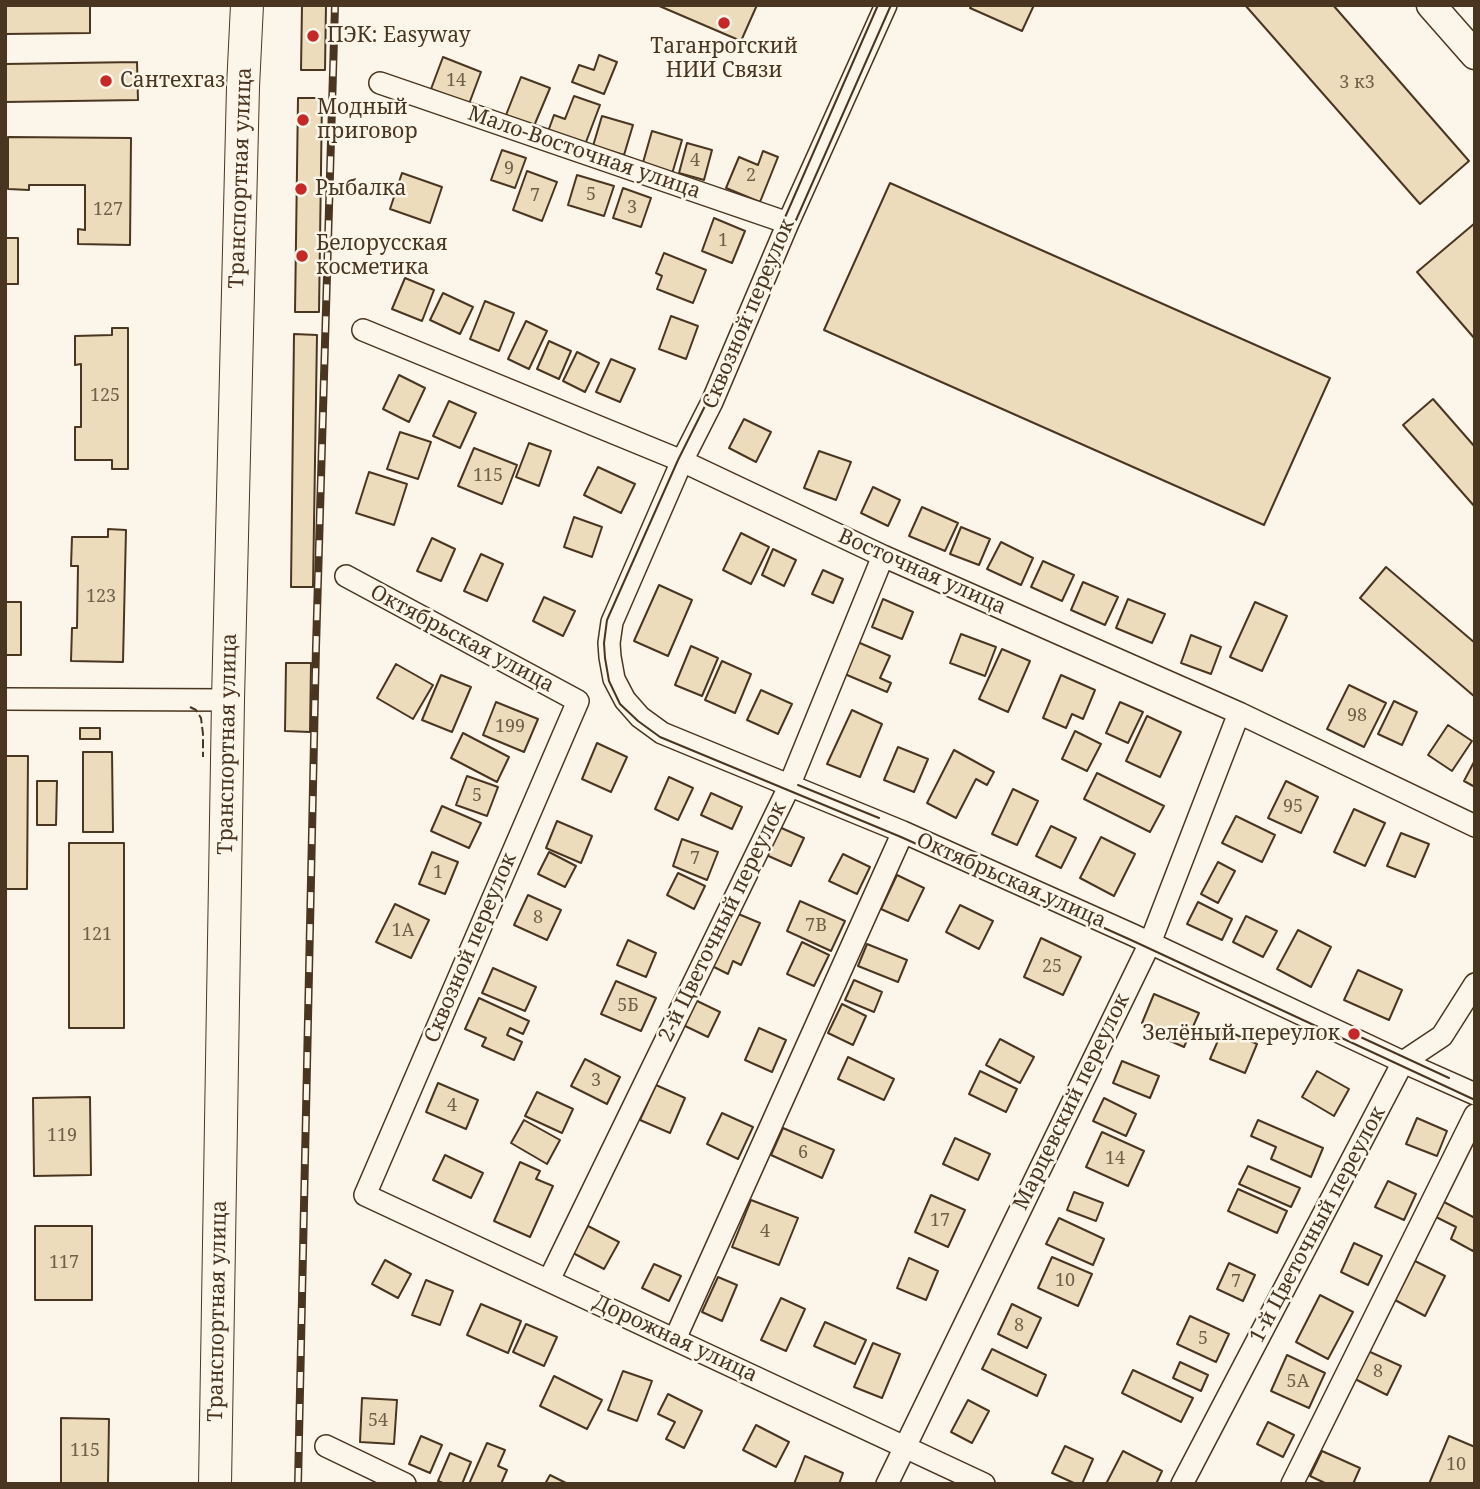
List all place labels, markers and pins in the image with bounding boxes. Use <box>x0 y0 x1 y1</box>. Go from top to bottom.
marker: Таганрогский НИИ Связи <box>716 15 732 31</box>
place label: ПЭК: Easyway <box>327 23 471 49</box>
marker: ПЭК: Easyway <box>305 28 321 44</box>
place label: Таганрогский НИИ Связи <box>650 34 798 84</box>
place label: Сантехгаз <box>120 68 225 94</box>
marker: Сантехгаз <box>98 73 114 89</box>
place label: Модный приговор <box>317 95 418 145</box>
marker: Модный приговор <box>295 112 311 128</box>
place label: Рыбалка <box>315 176 407 202</box>
marker: Рыбалка <box>293 181 309 197</box>
place label: Белорусская косметика <box>316 231 448 281</box>
marker: Белорусская косметика <box>294 248 310 264</box>
place label: Зелёный переулок <box>1142 1021 1340 1047</box>
marker: Зелёный переулок <box>1346 1026 1362 1042</box>

